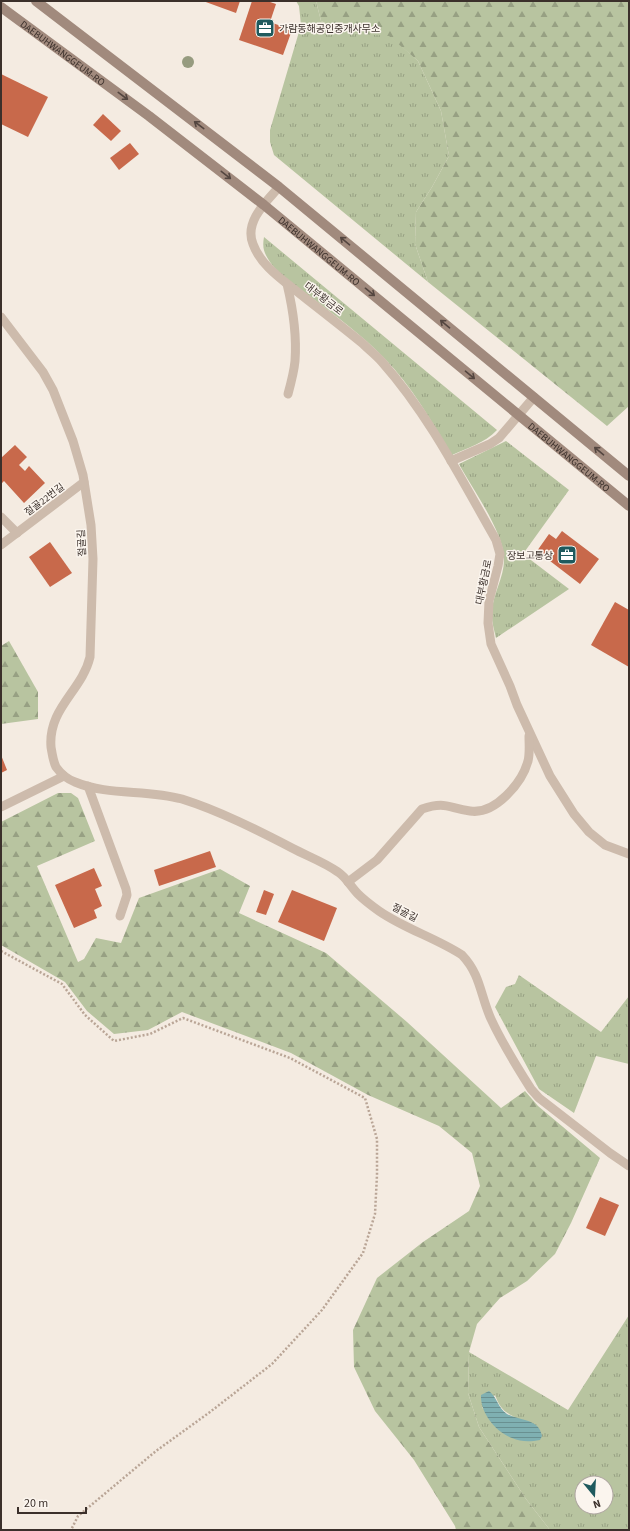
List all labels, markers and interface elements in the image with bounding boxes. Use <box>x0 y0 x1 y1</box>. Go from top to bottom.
office icon: 가람동해공인중개사무소 <box>254 17 276 39</box>
street label: DAEBUHWANGGEUM-RO <box>17 18 108 90</box>
place label: 가람동해공인중개사무소 <box>279 22 380 36</box>
one-way arrow <box>117 92 128 100</box>
one-way arrow <box>193 121 204 130</box>
one-way arrow <box>220 171 231 180</box>
street label: DAEBUHWANGGEUM-RO <box>275 214 363 290</box>
one-way arrow <box>339 236 350 245</box>
street label: 대부황금로 <box>301 279 346 318</box>
one-way arrow <box>365 288 376 297</box>
one-way arrow <box>439 319 450 328</box>
one-way arrow <box>465 371 476 380</box>
street label: DAEBUHWANGGEUM-RO <box>525 420 613 496</box>
one-way arrow <box>594 447 604 456</box>
street label: 절골22번길 <box>22 480 67 519</box>
street label: 절골길 <box>74 529 90 557</box>
office icon: 장보고통상 <box>556 544 578 566</box>
place label: 장보고통상 <box>507 549 553 563</box>
street label: 대부황금로 <box>472 558 496 606</box>
street label: 절골길 <box>389 900 420 925</box>
north arrow <box>574 1475 614 1515</box>
scale bar <box>18 1489 86 1515</box>
text: 20 m <box>24 1495 48 1512</box>
text: N <box>591 1496 603 1512</box>

